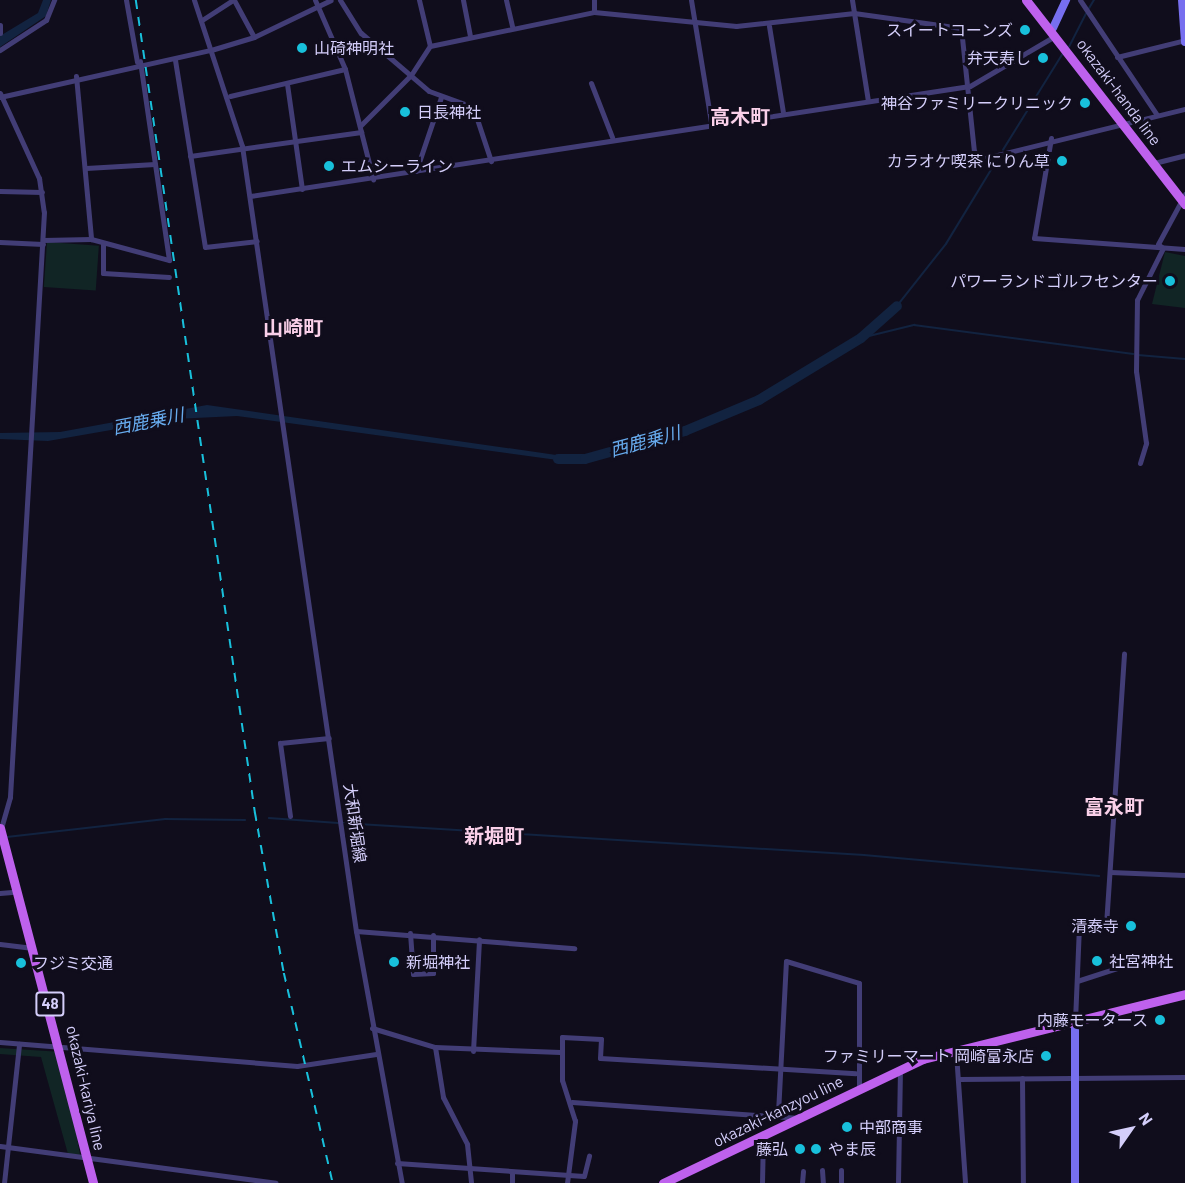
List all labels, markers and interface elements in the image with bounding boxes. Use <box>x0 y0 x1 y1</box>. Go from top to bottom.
place label: スイートコーンズ <box>885 20 1013 40</box>
marker: スイートコーンズ <box>1018 23 1032 37</box>
street label: okazaki-handa line <box>1073 35 1165 149</box>
place label: 山碕神明社 <box>314 38 394 58</box>
marker: 山碕神明社 <box>295 41 309 55</box>
place label: 弁天寿し <box>967 48 1031 68</box>
marker: 弁天寿し <box>1036 51 1050 65</box>
place label: 神谷ファミリークリニック <box>881 93 1073 113</box>
marker: 神谷ファミリークリニック <box>1078 96 1092 110</box>
place label: 日長神社 <box>417 102 481 122</box>
district label: 高木町 <box>710 104 770 128</box>
marker: 日長神社 <box>398 105 412 119</box>
place label: カラオケ喫茶 にりん草 <box>887 151 1050 171</box>
marker: カラオケ喫茶 にりん草 <box>1055 154 1069 168</box>
place label: エムシーライン <box>341 156 453 176</box>
marker: エムシーライン <box>322 159 336 173</box>
place label: パワーランドゴルフセンター <box>950 271 1158 291</box>
marker: パワーランドゴルフセンター <box>1163 274 1177 288</box>
district label: 山崎町 <box>263 315 323 339</box>
water label: 西鹿乗川 <box>111 404 185 438</box>
water label: 西鹿乗川 <box>607 421 683 461</box>
street label: 大和新堀線 <box>340 782 370 864</box>
district label: 富永町 <box>1084 794 1144 818</box>
district label: 新堀町 <box>464 823 524 847</box>
place label: 清泰寺 <box>1071 916 1119 936</box>
marker: 清泰寺 <box>1124 919 1138 933</box>
place label: 社宮神社 <box>1109 951 1173 971</box>
place label: 新堀神社 <box>406 952 470 972</box>
place label: フジミ交通 <box>33 953 113 973</box>
marker: 社宮神社 <box>1090 954 1104 968</box>
marker: 新堀神社 <box>387 955 401 969</box>
marker: フジミ交通 <box>14 956 28 970</box>
road number: 48 <box>35 992 65 1016</box>
place label: 内藤モータース <box>1036 1010 1148 1030</box>
marker: 内藤モータース <box>1153 1013 1167 1027</box>
street label: okazaki-kariya line <box>62 1024 110 1152</box>
place label: ファミリーマート 岡崎富永店 <box>823 1046 1034 1066</box>
marker: ファミリーマート 岡崎富永店 <box>1039 1049 1053 1063</box>
street label: okazaki-kanzyou line <box>710 1071 846 1151</box>
north arrow <box>1101 1099 1161 1159</box>
text: N <box>1135 1109 1157 1128</box>
place label: 中部商事 <box>859 1117 923 1137</box>
marker: 中部商事 <box>840 1120 854 1134</box>
place label: 藤弘 <box>756 1139 788 1159</box>
place label: やま辰 <box>828 1139 876 1159</box>
marker: 藤弘 <box>793 1142 807 1156</box>
marker: やま辰 <box>809 1142 823 1156</box>

